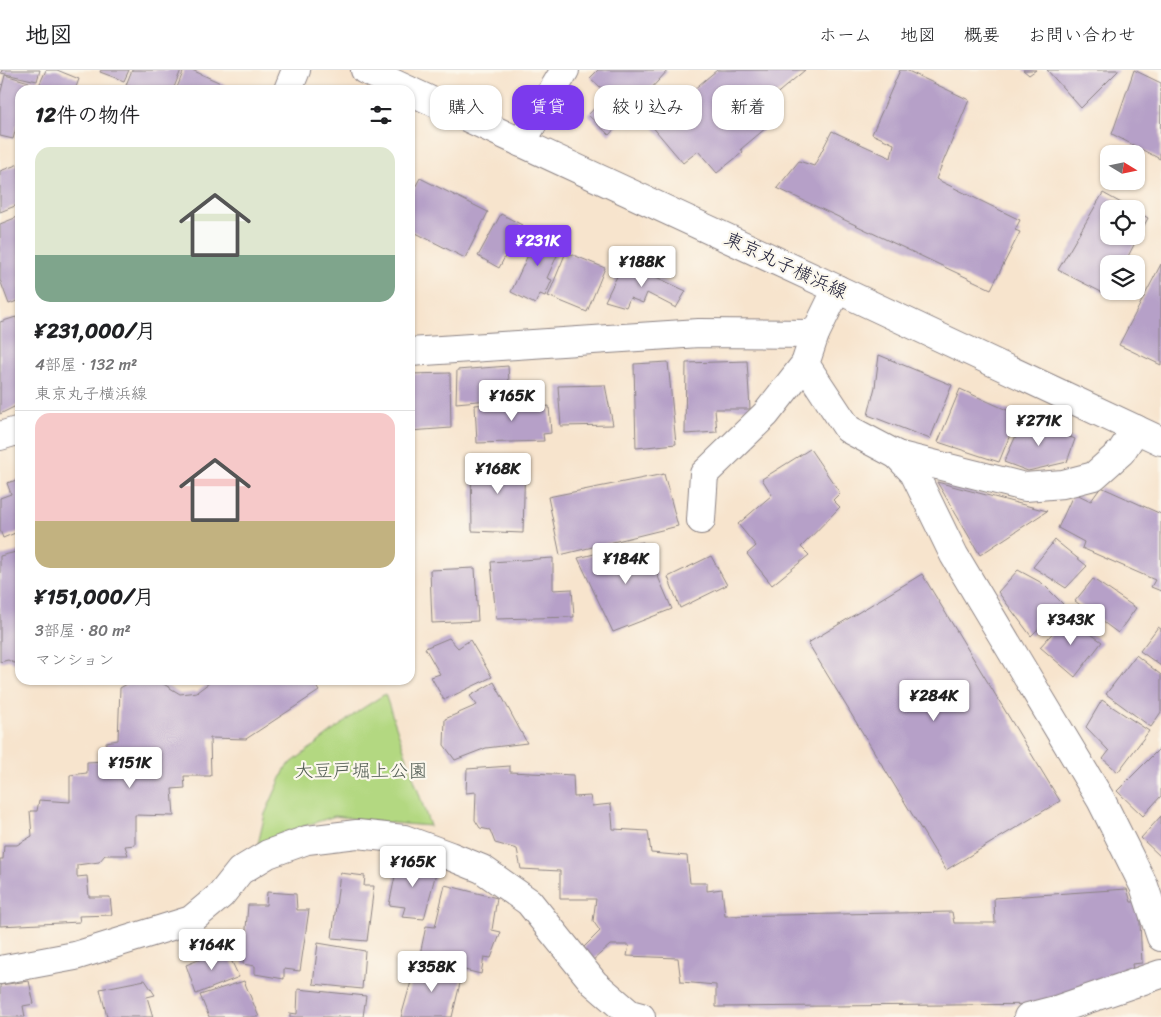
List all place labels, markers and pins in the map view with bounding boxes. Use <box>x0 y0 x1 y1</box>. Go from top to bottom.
pin: ¥231K <box>503 224 573 267</box>
pin: ¥188K <box>607 246 677 288</box>
pin: ¥165K <box>477 380 547 422</box>
pin: ¥271K <box>1004 404 1074 447</box>
pin: ¥168K <box>463 452 533 495</box>
pin: ¥184K <box>591 542 661 585</box>
pin: ¥343K <box>1036 604 1106 646</box>
pin: ¥284K <box>899 680 969 722</box>
pin: ¥151K <box>95 746 165 789</box>
pin: ¥165K <box>378 846 448 888</box>
pin: ¥164K <box>177 928 247 971</box>
pin: ¥358K <box>397 950 467 993</box>

